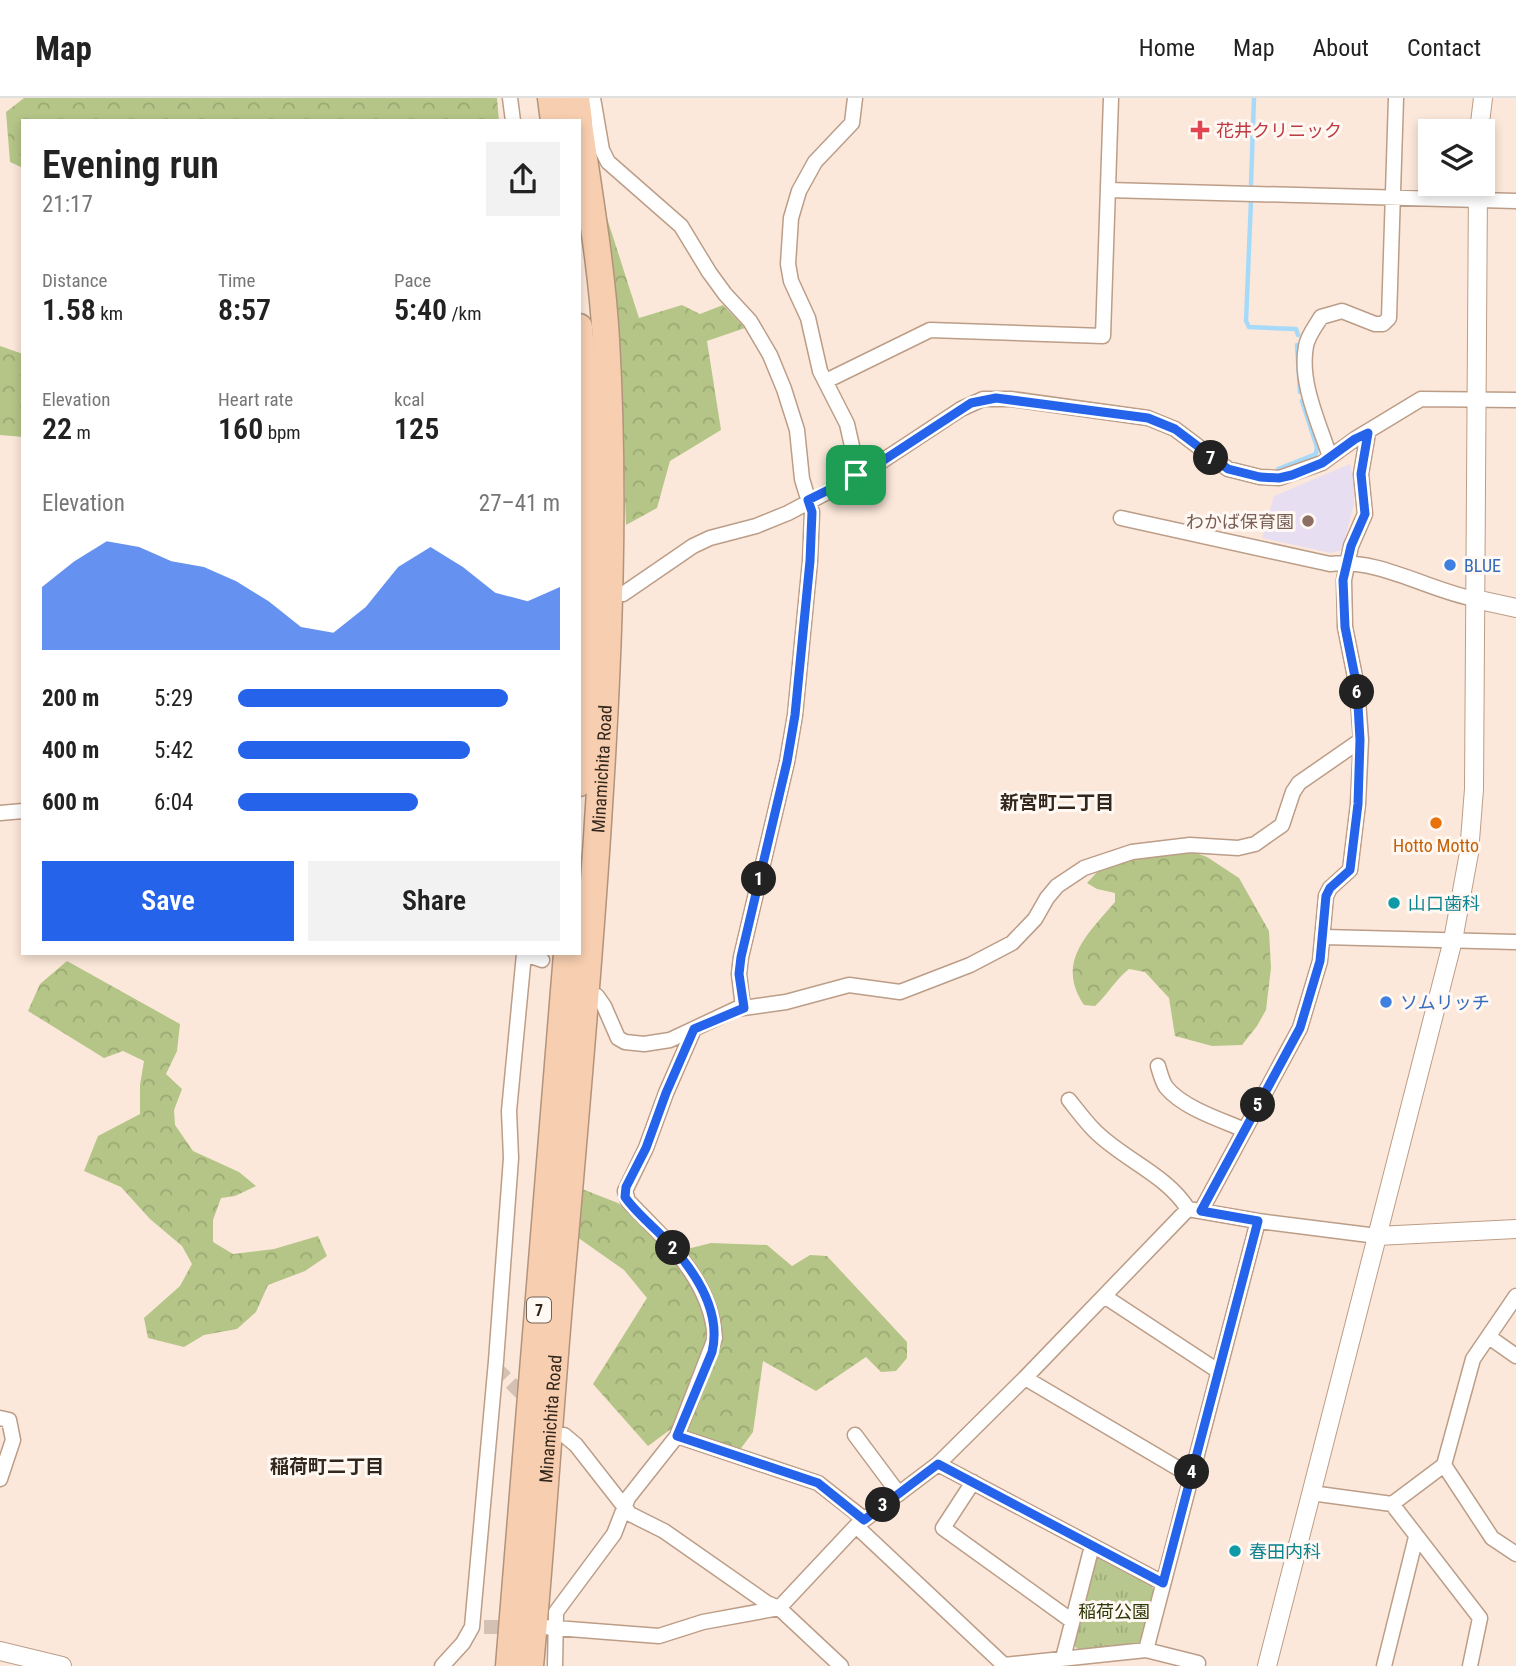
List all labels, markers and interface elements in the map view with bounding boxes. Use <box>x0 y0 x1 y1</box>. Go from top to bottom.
text: Map <box>35 29 92 68</box>
text: Home <box>1139 34 1195 62</box>
text: Map <box>1233 34 1275 62</box>
text: About <box>1313 34 1369 62</box>
text: Contact <box>1407 34 1481 62</box>
map controls <box>1418 119 1495 196</box>
button: layers <box>1418 119 1495 196</box>
marker: 花井クリニック <box>1190 120 1210 140</box>
place label: 花井クリニック <box>1216 120 1342 141</box>
button: share <box>486 142 560 216</box>
text: Evening run <box>42 143 219 187</box>
text: 21:17 <box>42 191 93 218</box>
text: Distance <box>42 269 107 292</box>
text: Time <box>218 269 255 292</box>
text: Pace <box>394 269 431 292</box>
text: 1.58 <box>42 292 96 327</box>
text: 8:57 <box>218 292 271 327</box>
text: 5:40 <box>394 292 447 327</box>
text: km <box>96 302 123 325</box>
text: /km <box>447 302 481 325</box>
text: Elevation <box>42 388 110 411</box>
text: Heart rate <box>218 388 293 411</box>
text: kcal <box>394 388 425 411</box>
text: 22 <box>42 411 72 446</box>
text: 160 <box>218 411 263 446</box>
text: 125 <box>394 411 439 446</box>
text: m <box>72 421 91 444</box>
text: bpm <box>263 421 301 444</box>
pin: 7 <box>1194 440 1228 476</box>
pin <box>826 445 886 505</box>
text: 7 <box>1206 446 1215 469</box>
icon: arrive <box>837 456 875 494</box>
text: Elevation <box>42 490 125 517</box>
text: 27–41 m <box>479 490 560 517</box>
place label: わかば保育園 <box>1186 511 1294 532</box>
marker: わかば保育園 <box>1300 513 1316 529</box>
place label: BLUE <box>1464 555 1501 576</box>
marker: BLUE <box>1442 557 1458 573</box>
pin: 6 <box>1340 674 1374 710</box>
text: 6 <box>1352 680 1361 703</box>
text: 200 m <box>42 685 99 712</box>
text: 5:29 <box>154 685 193 712</box>
street label: Minamichita Road <box>587 704 615 833</box>
text: 400 m <box>42 737 99 764</box>
text: 5:42 <box>154 737 193 764</box>
text: 600 m <box>42 789 99 816</box>
text: 6:04 <box>154 789 193 816</box>
district label: 新宮町二丁目 <box>1000 791 1114 814</box>
marker: Hotto Motto <box>1428 815 1444 831</box>
place label: Hotto Motto <box>1393 835 1479 856</box>
button: Save <box>42 861 294 941</box>
button: Share <box>308 861 560 941</box>
pin: 1 <box>742 862 776 896</box>
text: 1 <box>754 867 763 890</box>
place label: 山口歯科 <box>1408 893 1480 914</box>
marker: 山口歯科 <box>1386 895 1402 911</box>
place label: ソムリッチ <box>1400 992 1490 1013</box>
marker: ソムリッチ <box>1378 994 1394 1010</box>
pin: 5 <box>1240 1088 1276 1122</box>
text: 5 <box>1253 1093 1262 1116</box>
pin: 2 <box>656 1230 690 1266</box>
text: 2 <box>668 1236 677 1259</box>
road number: 7 <box>527 1298 551 1322</box>
street label: Minamichita Road <box>535 1354 565 1484</box>
pin: 4 <box>1174 1454 1210 1490</box>
district label: 稲荷町二丁目 <box>270 1455 384 1478</box>
text: 4 <box>1187 1460 1196 1483</box>
pin: 3 <box>866 1488 900 1522</box>
text: 3 <box>878 1493 887 1516</box>
place label: 春田内科 <box>1249 1541 1321 1562</box>
marker: 春田内科 <box>1227 1543 1243 1559</box>
park label: 稲荷公園 <box>1078 1601 1150 1622</box>

